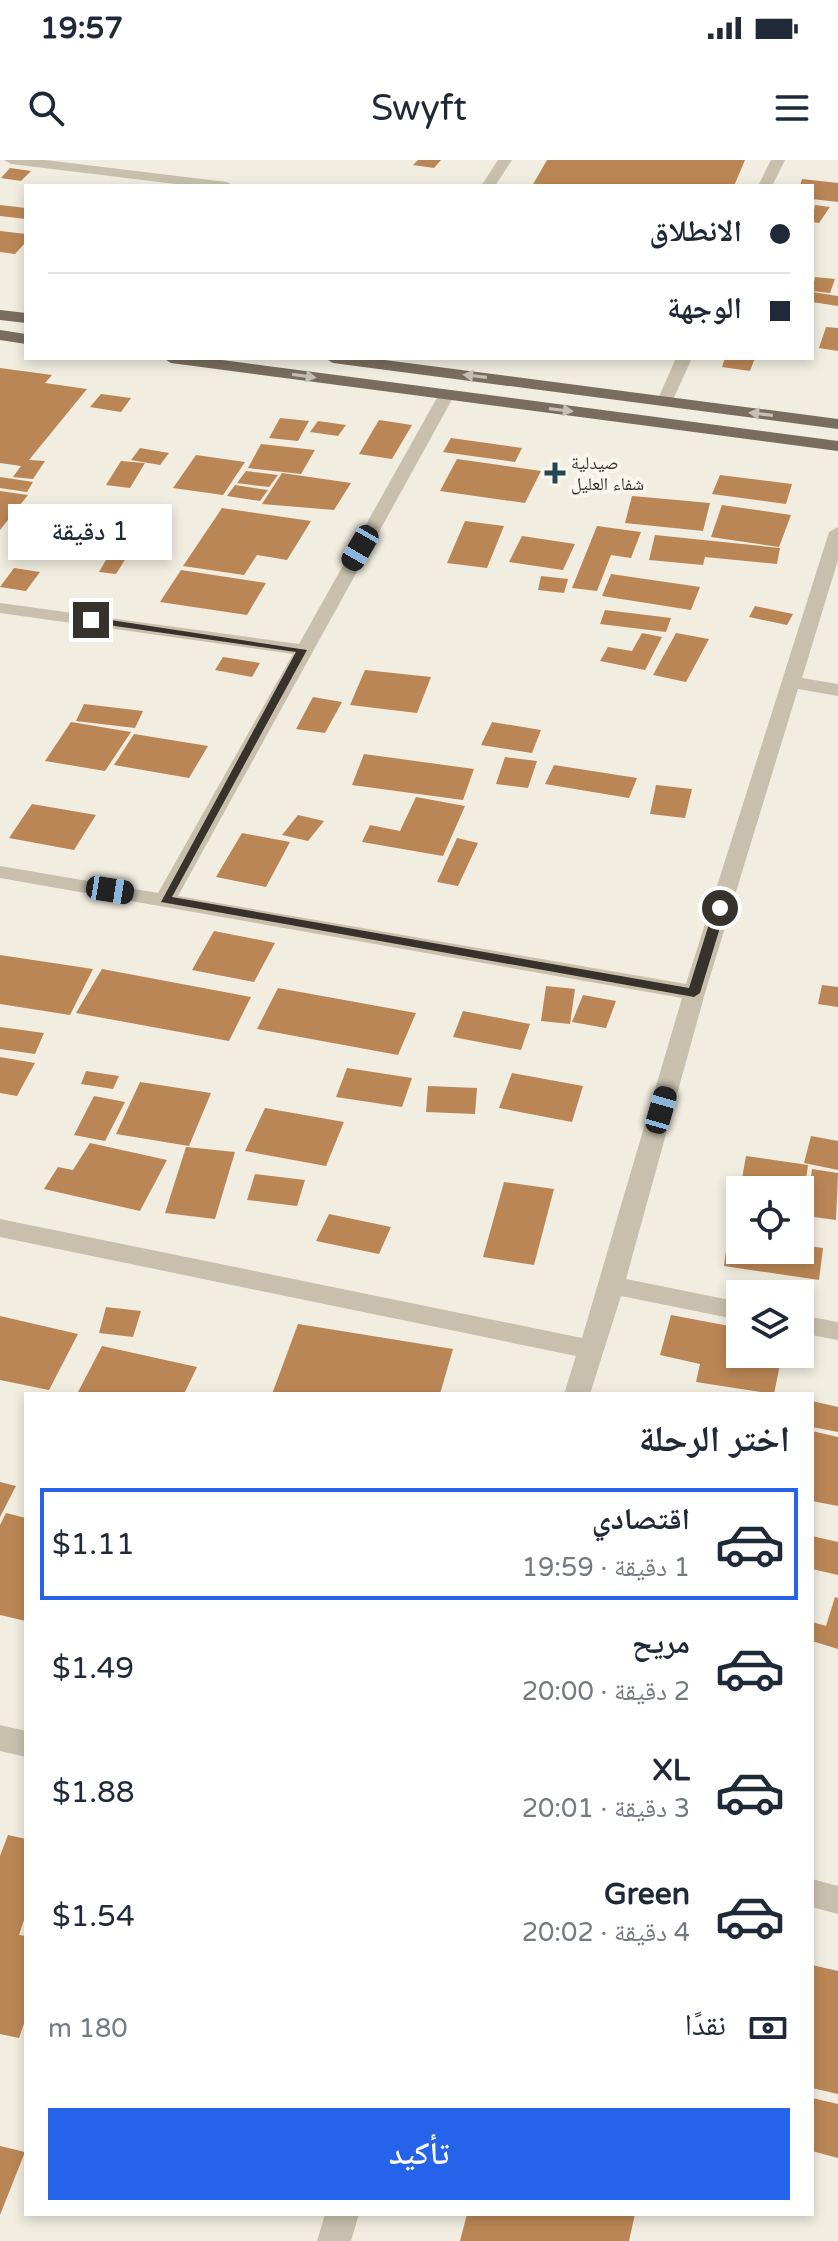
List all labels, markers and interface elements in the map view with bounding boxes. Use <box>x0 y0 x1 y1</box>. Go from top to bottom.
text: 19:57 <box>40 10 123 47</box>
icon: search <box>24 86 68 130</box>
icon: menu <box>770 86 814 130</box>
text: Swyft <box>371 87 467 130</box>
text: الانطلاق <box>649 213 742 250</box>
text: الوجهة <box>667 290 742 327</box>
one-way arrow <box>292 370 317 383</box>
one-way arrow <box>462 370 487 383</box>
one-way arrow <box>549 404 574 417</box>
one-way arrow <box>748 407 773 420</box>
place label: صيدلية شفاء العليل <box>571 452 644 495</box>
marker: صيدلية شفاء العليل <box>546 464 564 482</box>
callout: 1 دقيقة <box>9 504 173 560</box>
text: 1 دقيقة <box>51 516 129 547</box>
car <box>338 521 382 575</box>
route end <box>73 602 109 638</box>
car <box>84 874 136 906</box>
route start <box>702 890 738 926</box>
car <box>643 1084 679 1136</box>
map controls <box>726 1176 814 1368</box>
button: locate <box>726 1176 814 1264</box>
button: layers <box>726 1280 814 1368</box>
text: اختر الرحلة <box>639 1418 790 1461</box>
text: اقتصادي <box>592 1501 690 1538</box>
icon: car <box>714 1508 786 1580</box>
text: $1.11 <box>52 1526 135 1563</box>
text: 1 دقيقة · 19:59 <box>522 1552 690 1583</box>
text: مريح <box>632 1625 690 1662</box>
icon: car <box>714 1632 786 1704</box>
text: $1.49 <box>52 1650 134 1687</box>
text: 2 دقيقة · 20:00 <box>522 1676 690 1707</box>
text: XL <box>653 1752 690 1789</box>
icon: car <box>714 1756 786 1828</box>
text: $1.88 <box>52 1774 135 1811</box>
text: 3 دقيقة · 20:01 <box>522 1793 690 1824</box>
text: Green <box>604 1876 690 1913</box>
icon: car <box>714 1880 786 1952</box>
text: $1.54 <box>52 1898 135 1935</box>
text: 4 دقيقة · 20:02 <box>522 1917 690 1948</box>
icon: cash <box>746 2006 790 2050</box>
text: نقدًا <box>685 2007 726 2044</box>
text: 180 m <box>48 2013 128 2044</box>
button: تأكيد <box>48 2108 790 2200</box>

